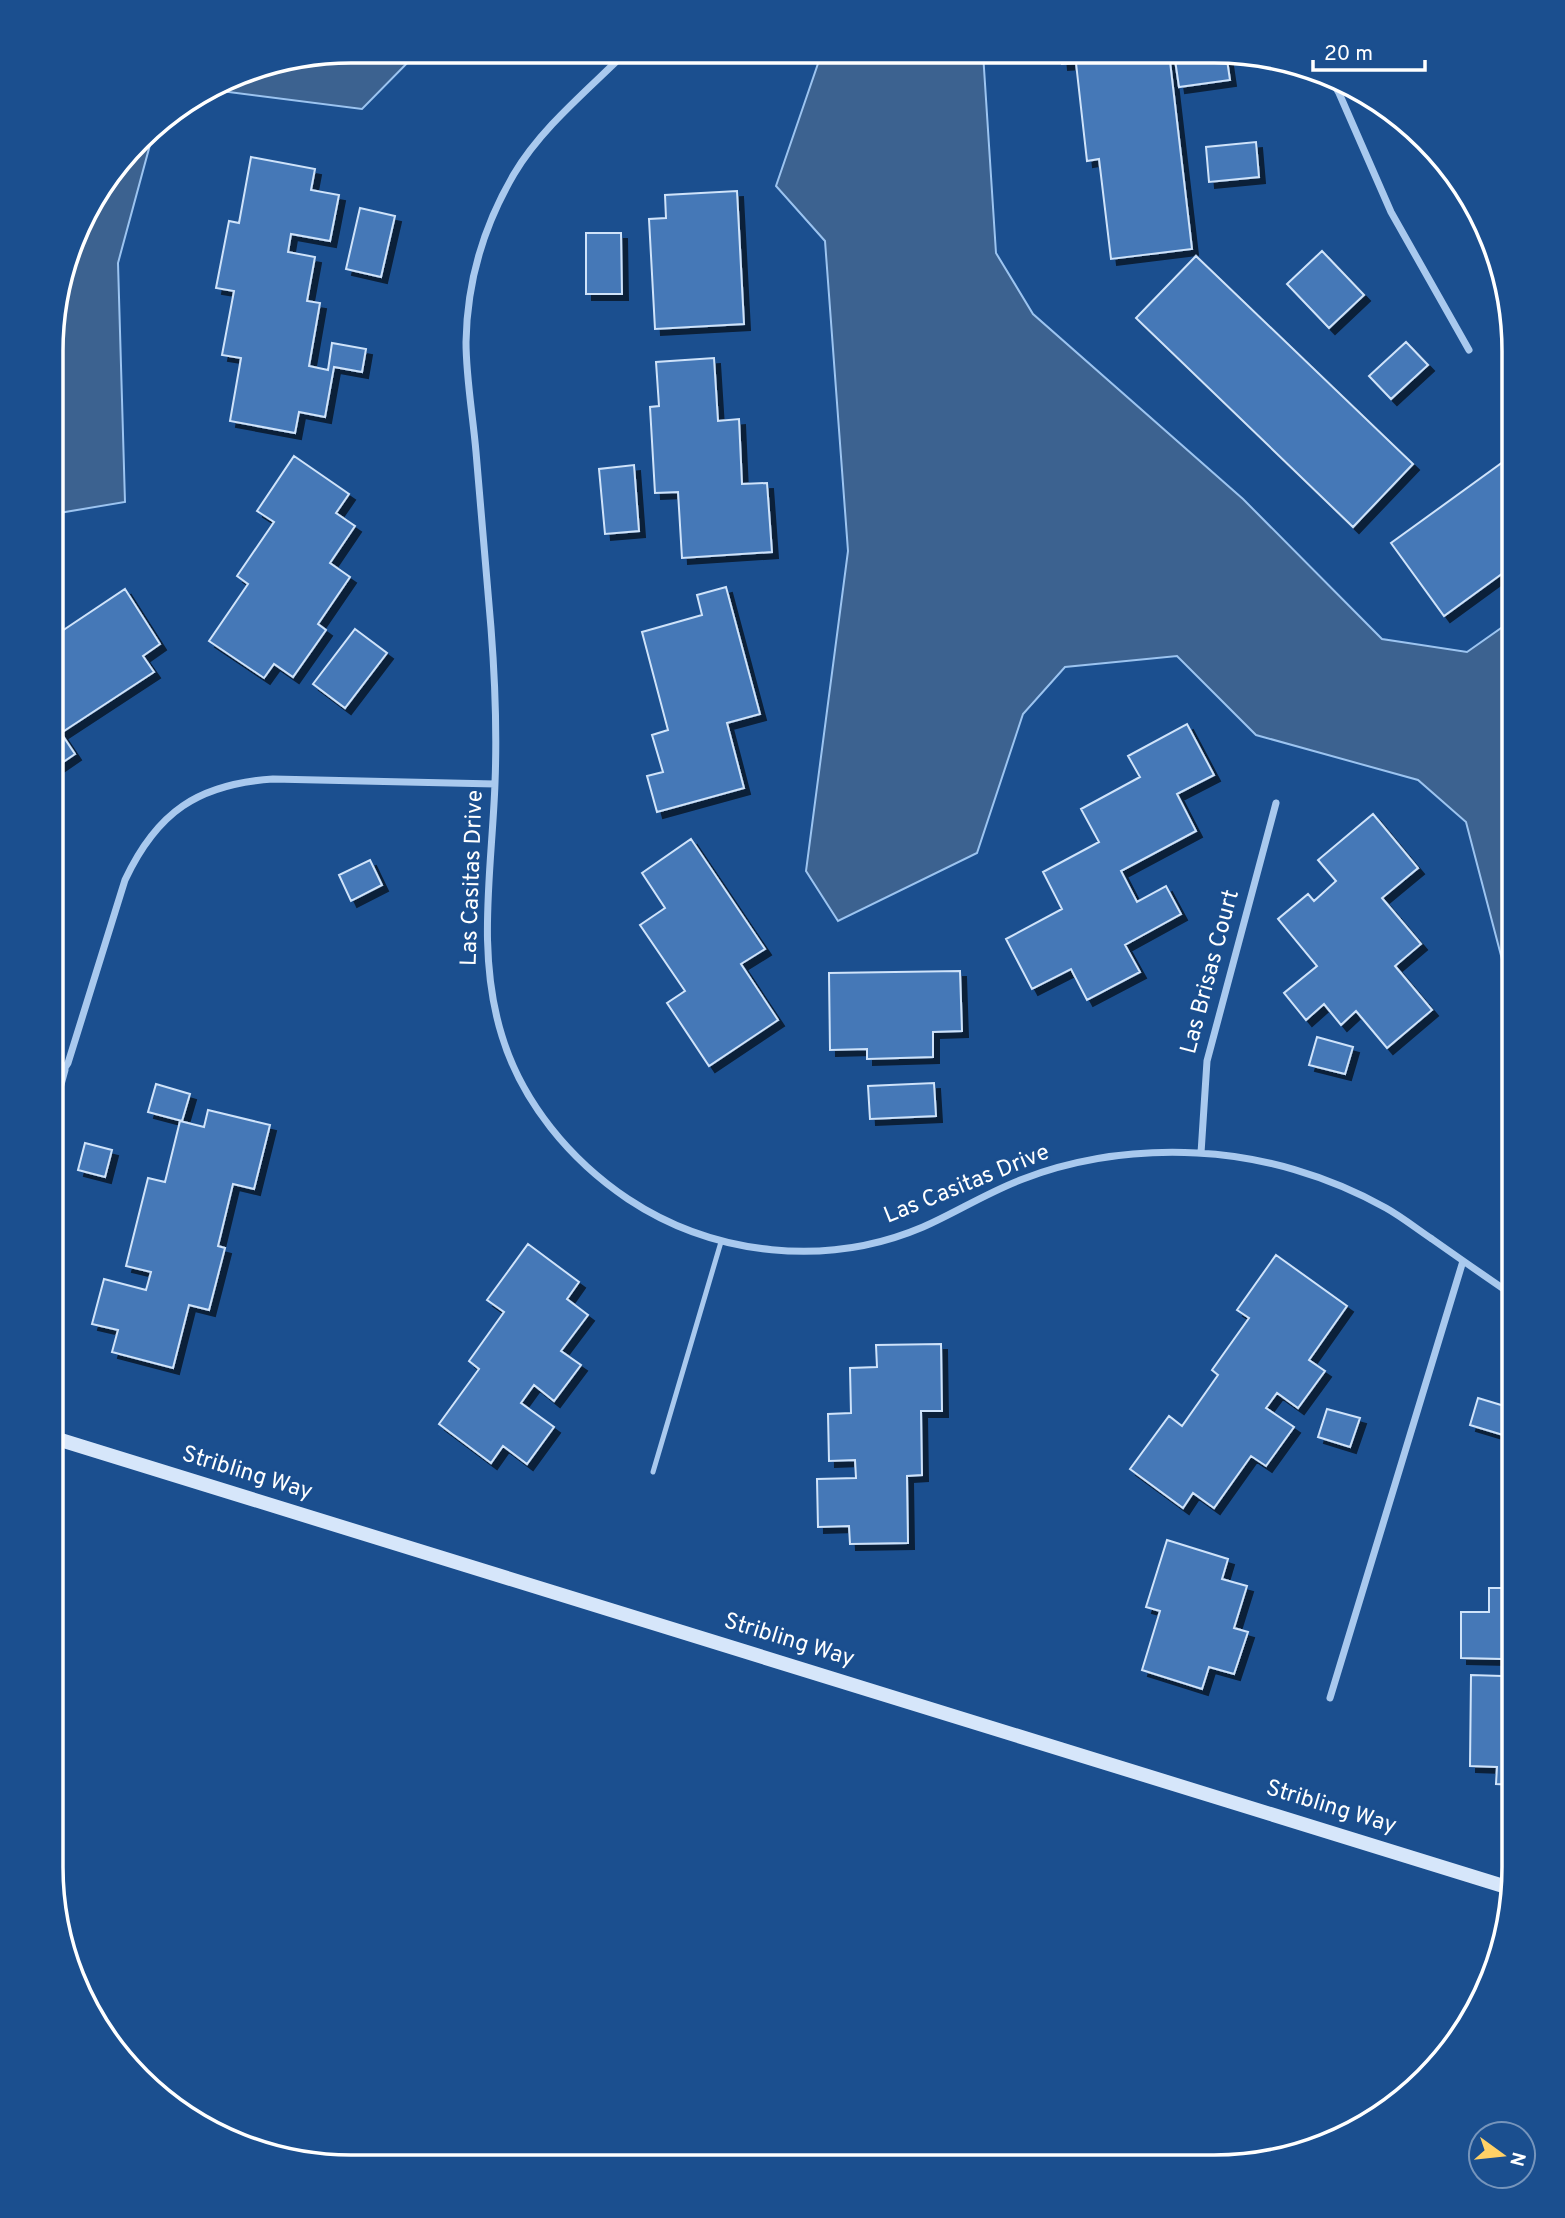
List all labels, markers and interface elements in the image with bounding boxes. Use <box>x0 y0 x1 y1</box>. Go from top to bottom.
scale bar <box>1313 28 1425 72</box>
text: 20 m <box>1324 41 1373 68</box>
street label: Las Casitas Drive <box>455 790 491 966</box>
street label: Las Brisas Court <box>1175 887 1247 1057</box>
street label: Las Casitas Drive <box>880 1139 1054 1231</box>
street label: Stribling Way <box>178 1440 316 1508</box>
street label: Stribling Way <box>720 1607 858 1675</box>
street label: Stribling Way <box>1262 1774 1400 1842</box>
north arrow <box>1467 2120 1537 2190</box>
text: N <box>1503 2149 1530 2169</box>

